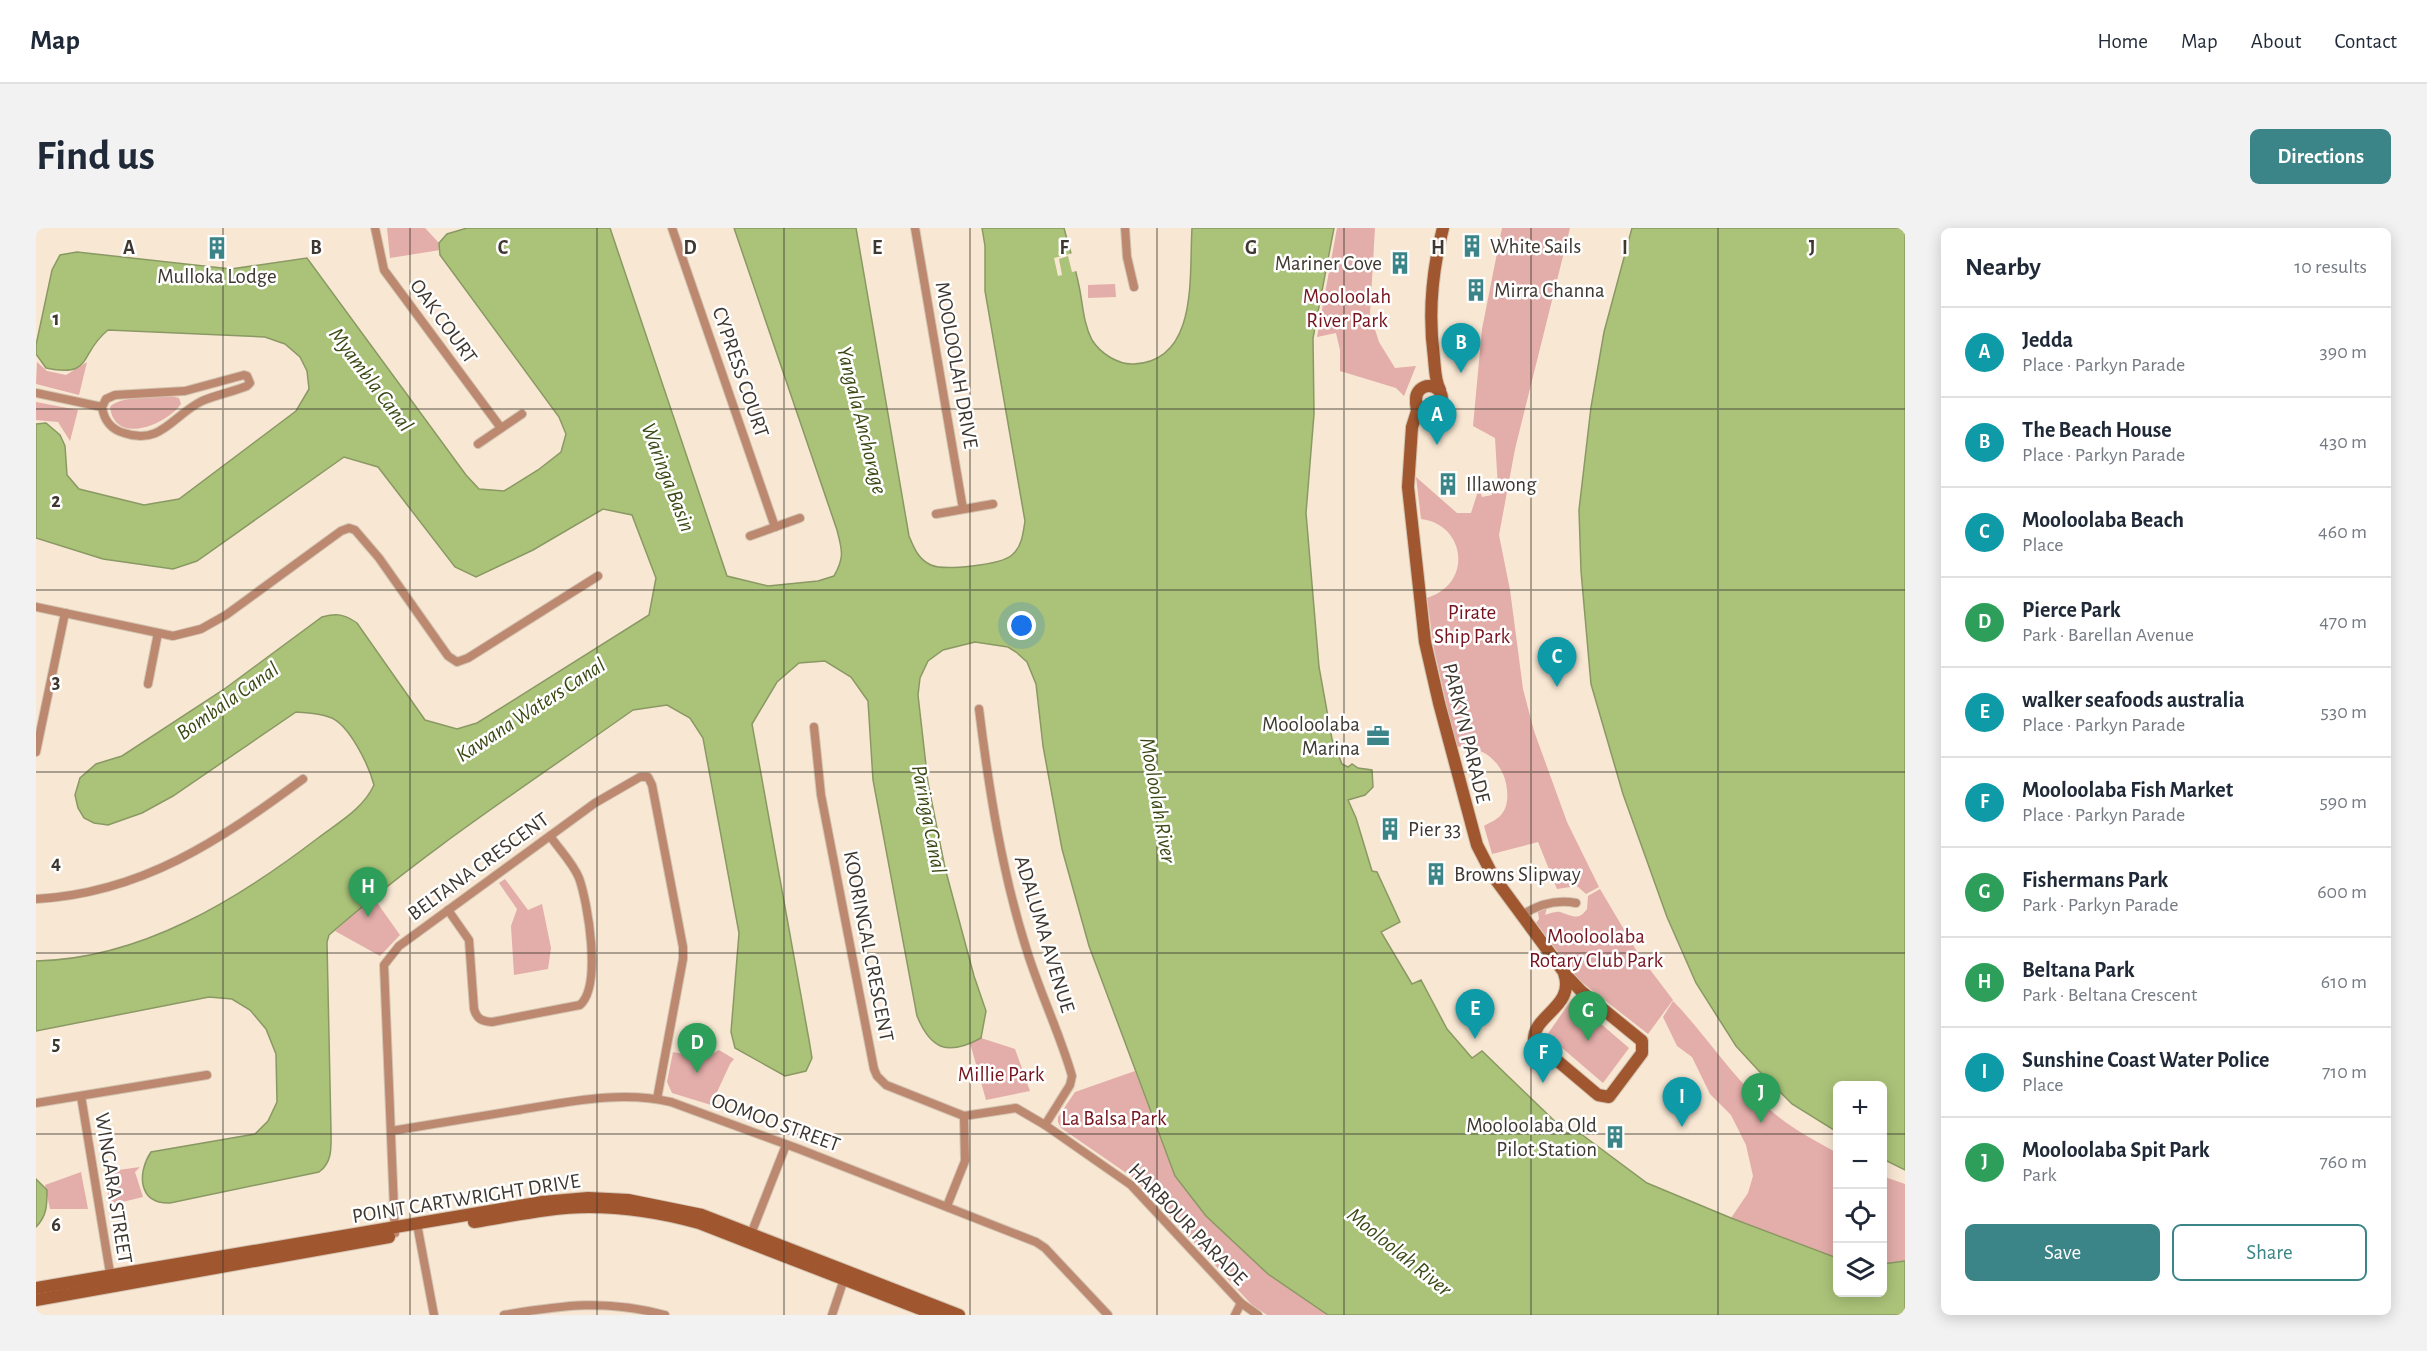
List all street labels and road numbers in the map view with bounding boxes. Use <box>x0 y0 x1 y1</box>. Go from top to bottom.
street label: OAK COURT <box>406 275 481 367</box>
street label: MOOLOOLAH DRIVE <box>931 280 982 450</box>
street label: CYPRESS COURT <box>708 304 773 440</box>
street label: PARKYN PARADE <box>1439 661 1494 805</box>
street label: BELTANA CRESCENT <box>404 808 553 924</box>
street label: KOORINGAL CRESCENT <box>840 849 897 1043</box>
street label: ADALUMA AVENUE <box>1011 853 1078 1015</box>
street label: OOMOO STREET <box>709 1089 843 1155</box>
street label: WINGARA STREET <box>91 1111 136 1265</box>
street label: HARBOUR PARADE <box>1124 1159 1251 1289</box>
street label: POINT CARTWRIGHT DRIVE <box>351 1170 582 1227</box>

